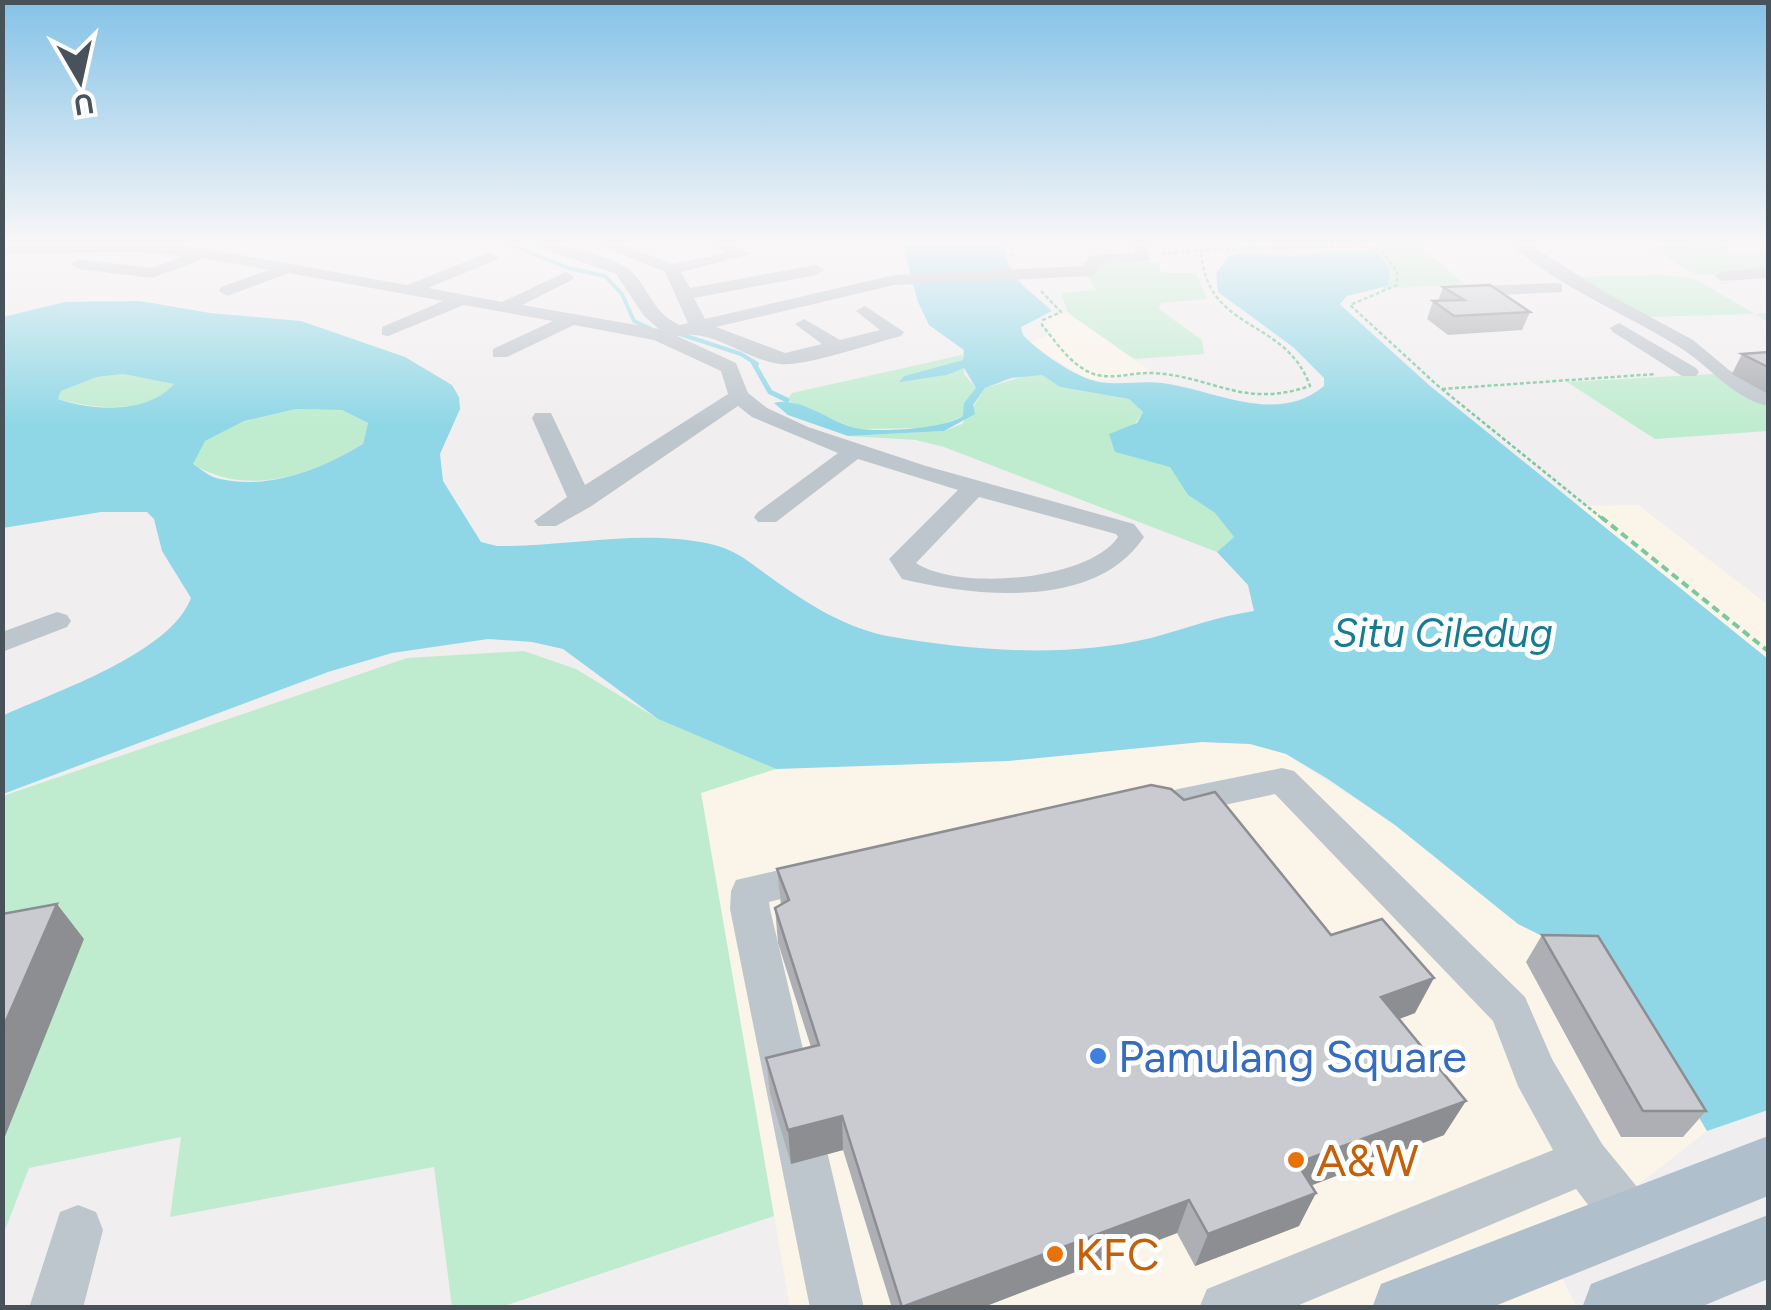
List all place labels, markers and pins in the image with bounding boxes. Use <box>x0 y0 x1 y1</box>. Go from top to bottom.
place label: Pamulang Square <box>1118 1029 1467 1083</box>
marker: Pamulang Square <box>1087 1045 1109 1067</box>
place label: A&W <box>1316 1133 1419 1187</box>
marker: A&W <box>1285 1149 1307 1171</box>
place label: KFC <box>1075 1227 1159 1281</box>
marker: KFC <box>1044 1243 1066 1265</box>

